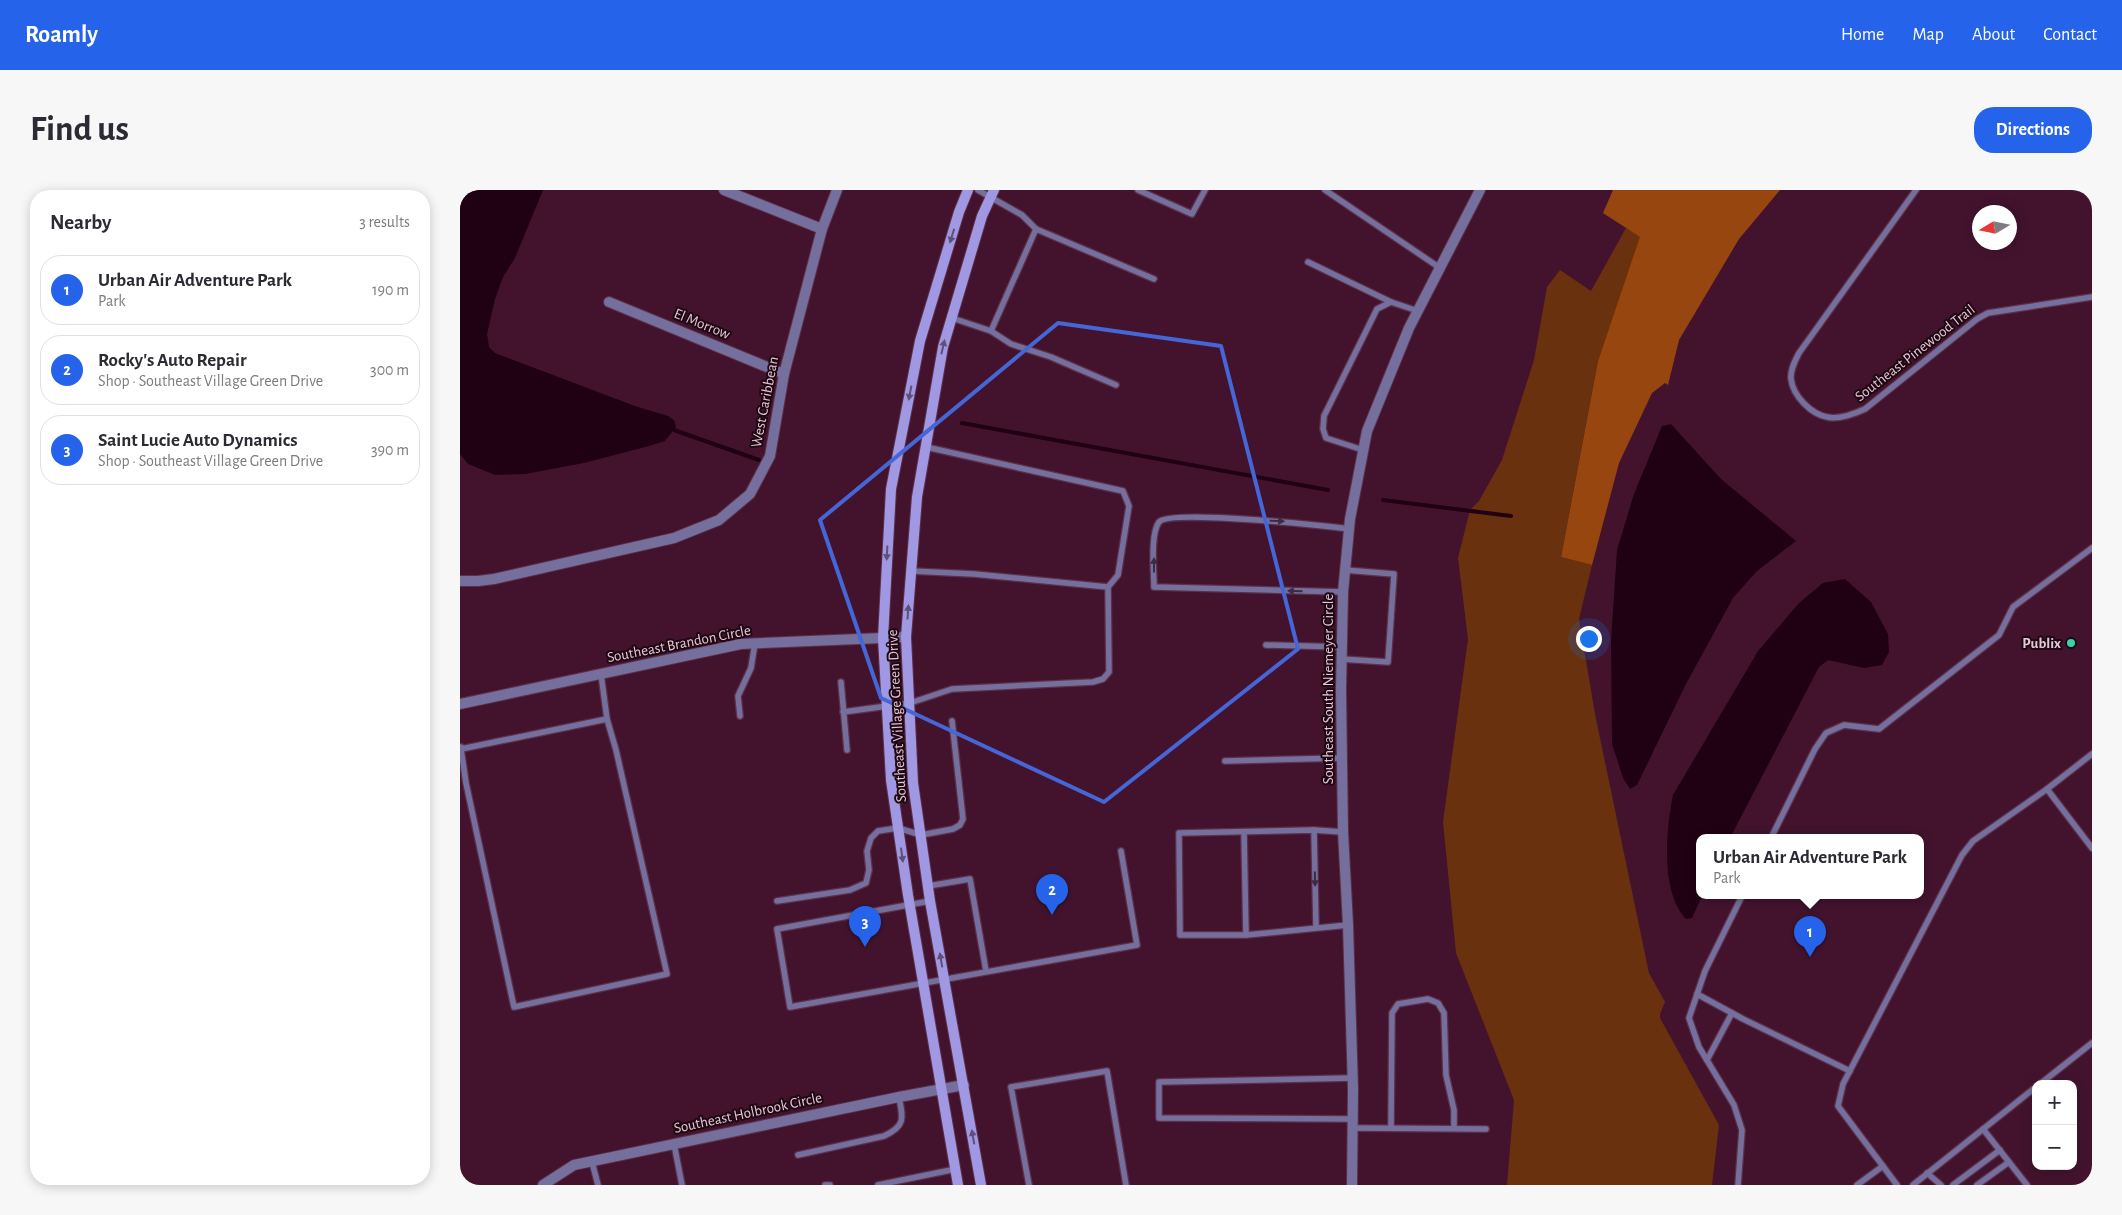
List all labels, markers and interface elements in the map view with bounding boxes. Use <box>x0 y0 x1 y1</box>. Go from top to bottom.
text: Roamly <box>25 23 98 47</box>
text: Home <box>1841 26 1884 44</box>
text: Map <box>1912 26 1944 44</box>
text: About <box>1972 26 2015 44</box>
text: Contact <box>2043 26 2097 44</box>
button: Directions <box>1974 107 2092 153</box>
text: Find us <box>30 112 129 147</box>
north arrow <box>1972 205 2017 250</box>
text: Nearby <box>50 212 111 233</box>
text: 3 results <box>359 214 410 230</box>
one-way arrow <box>947 228 955 243</box>
text: Urban Air Adventure Park <box>98 271 292 290</box>
text: 1 <box>64 282 70 298</box>
text: 190 m <box>372 282 409 298</box>
text: Park <box>98 293 126 309</box>
street label: Southeast Pinewood Trail <box>1852 302 1978 404</box>
street label: El Morrow <box>672 306 732 342</box>
one-way arrow <box>939 339 947 354</box>
text: Rocky's Auto Repair <box>98 351 247 370</box>
street label: West Caribbean <box>749 355 781 449</box>
text: 2 <box>63 362 71 378</box>
text: 300 m <box>370 362 409 378</box>
text: Shop · Southeast Village Green Drive <box>98 373 323 389</box>
one-way arrow <box>906 385 914 400</box>
text: Saint Lucie Auto Dynamics <box>98 431 297 450</box>
text: 3 <box>64 442 70 458</box>
text: 390 m <box>371 442 409 458</box>
text: Shop · Southeast Village Green Drive <box>98 453 323 469</box>
one-way arrow <box>1269 517 1285 525</box>
one-way arrow <box>883 545 891 561</box>
one-way arrow <box>1150 557 1158 573</box>
one-way arrow <box>1286 587 1302 595</box>
street label: Southeast South Niemeyer Circle <box>1321 594 1336 784</box>
one-way arrow <box>904 604 912 620</box>
street label: Southeast Brandon Circle <box>606 623 752 665</box>
your location <box>1576 626 1602 652</box>
street label: Southeast Village Green Drive <box>885 629 909 803</box>
place label: Publix <box>2022 636 2061 651</box>
marker: Publix <box>2065 637 2077 649</box>
popup <box>1696 834 1924 899</box>
one-way arrow <box>898 847 906 863</box>
text: Urban Air Adventure Park <box>1713 848 1907 867</box>
text: Park <box>1713 870 1741 886</box>
one-way arrow <box>1311 871 1319 887</box>
pin: 2 <box>1036 874 1068 915</box>
pin: 3 <box>849 906 881 947</box>
pin: 1 <box>1794 916 1826 957</box>
one-way arrow <box>937 951 945 967</box>
map controls <box>2032 1080 2077 1170</box>
button: + <box>2032 1080 2077 1125</box>
street label: Southeast Holbrook Circle <box>673 1090 824 1136</box>
button: − <box>2032 1125 2077 1170</box>
one-way arrow <box>968 1129 976 1145</box>

